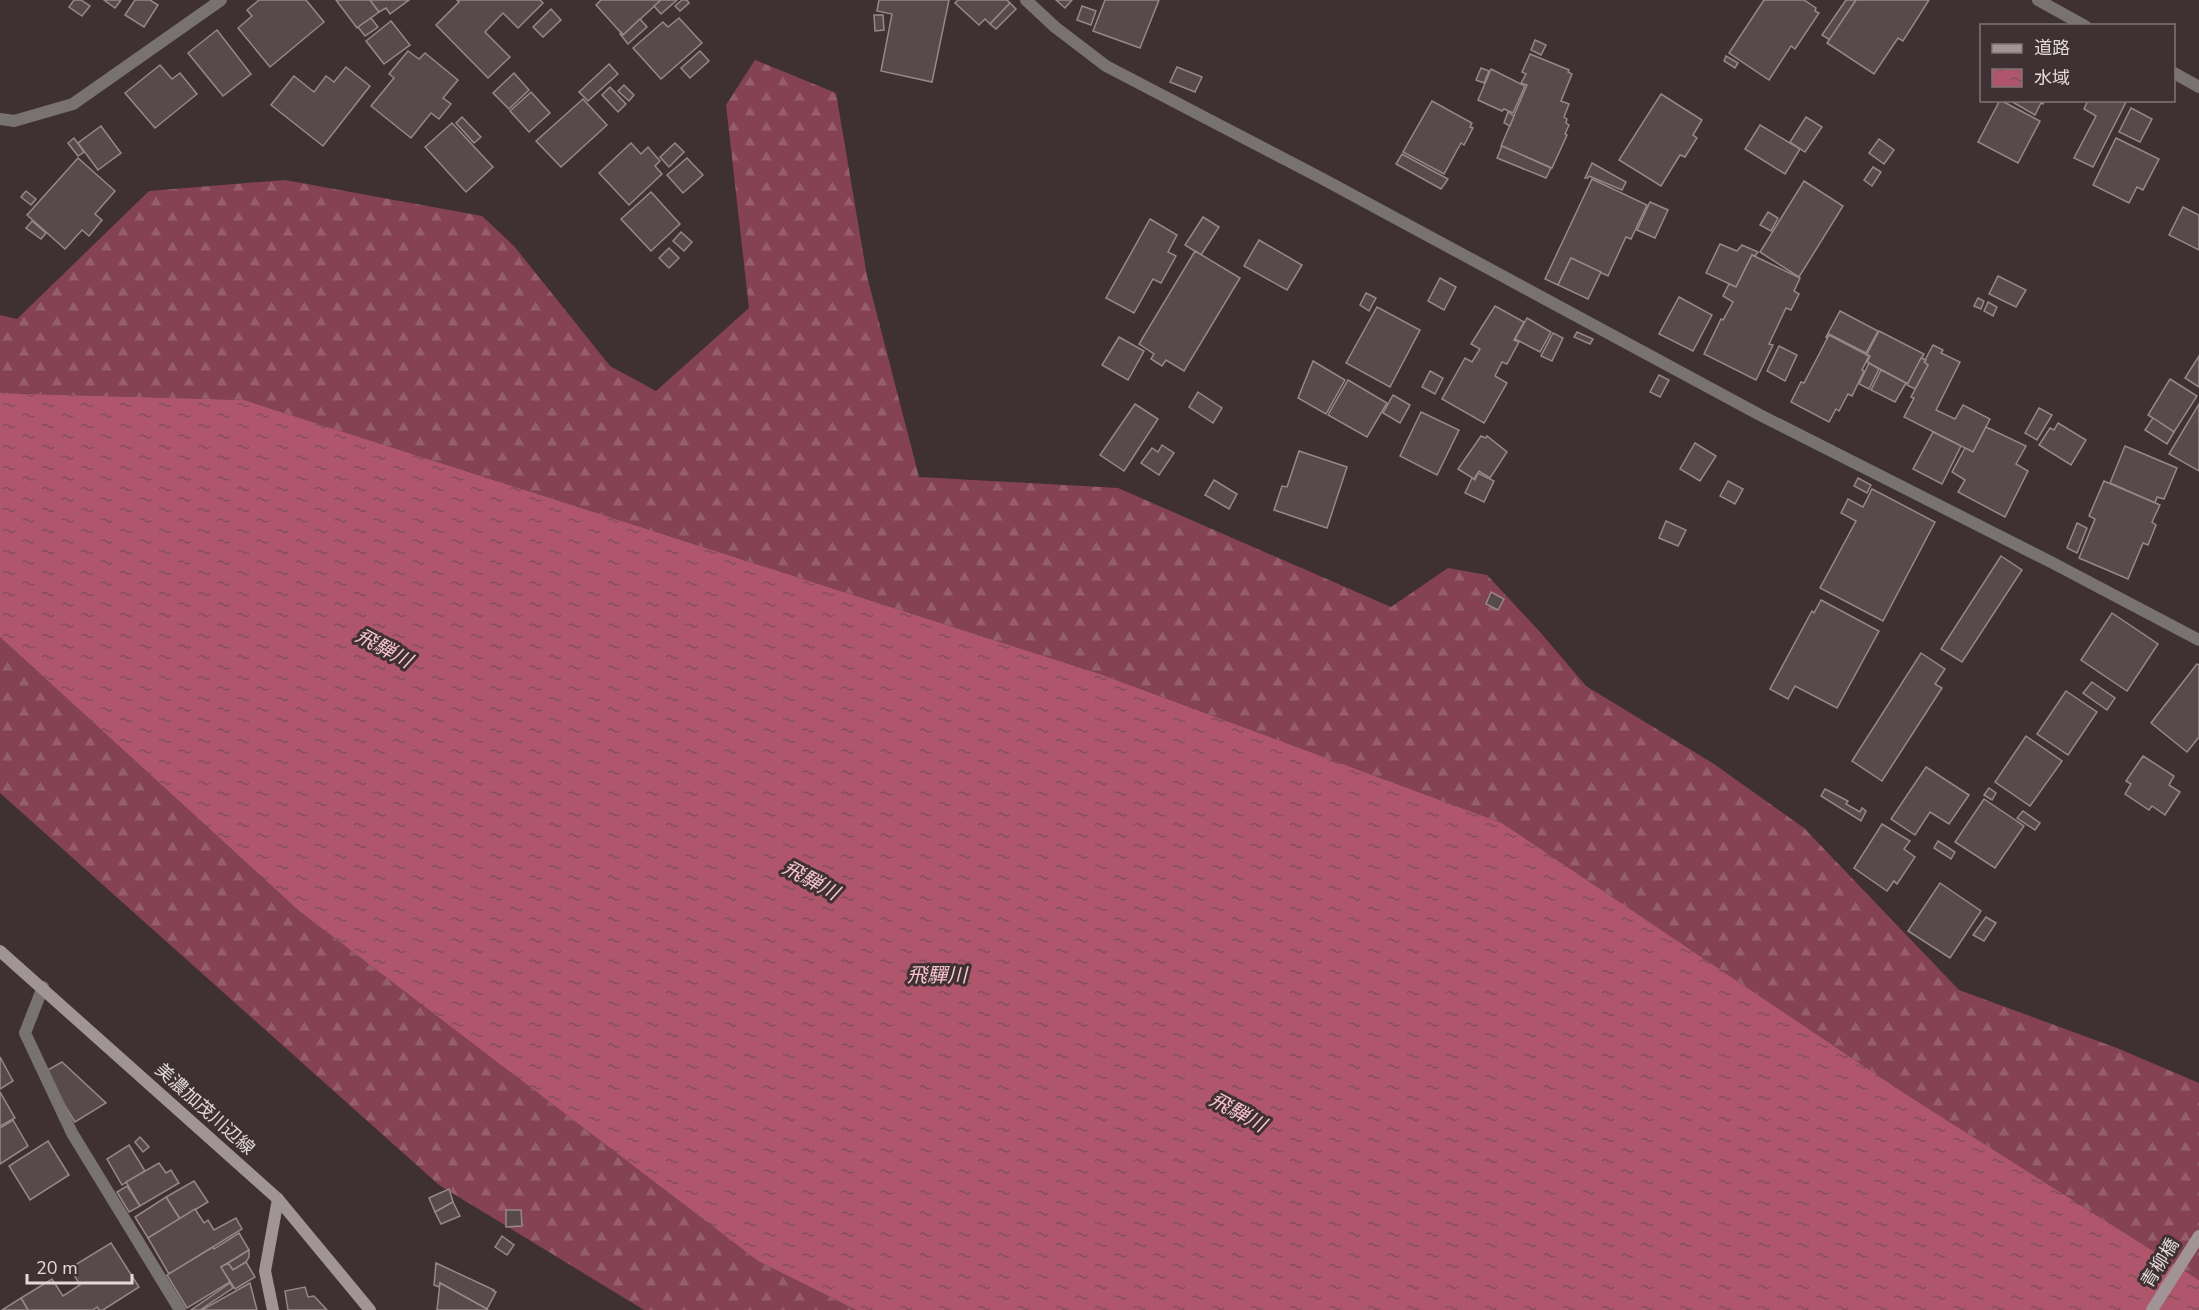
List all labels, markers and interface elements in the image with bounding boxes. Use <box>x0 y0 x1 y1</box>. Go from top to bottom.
legend <box>1980 24 2175 102</box>
text: 道路 <box>2034 36 2070 60</box>
text: 水域 <box>2034 66 2070 90</box>
water label: 飛騨川 <box>351 622 418 675</box>
water label: 飛騨川 <box>778 854 845 907</box>
water label: 飛驒川 <box>907 962 969 989</box>
street label: 美濃加茂川辺線 <box>150 1058 260 1160</box>
water label: 飛騨川 <box>1205 1086 1272 1139</box>
street label: 青柳橋 <box>2136 1234 2184 1292</box>
scale bar <box>27 1247 132 1285</box>
text: 20 m <box>36 1256 78 1280</box>

